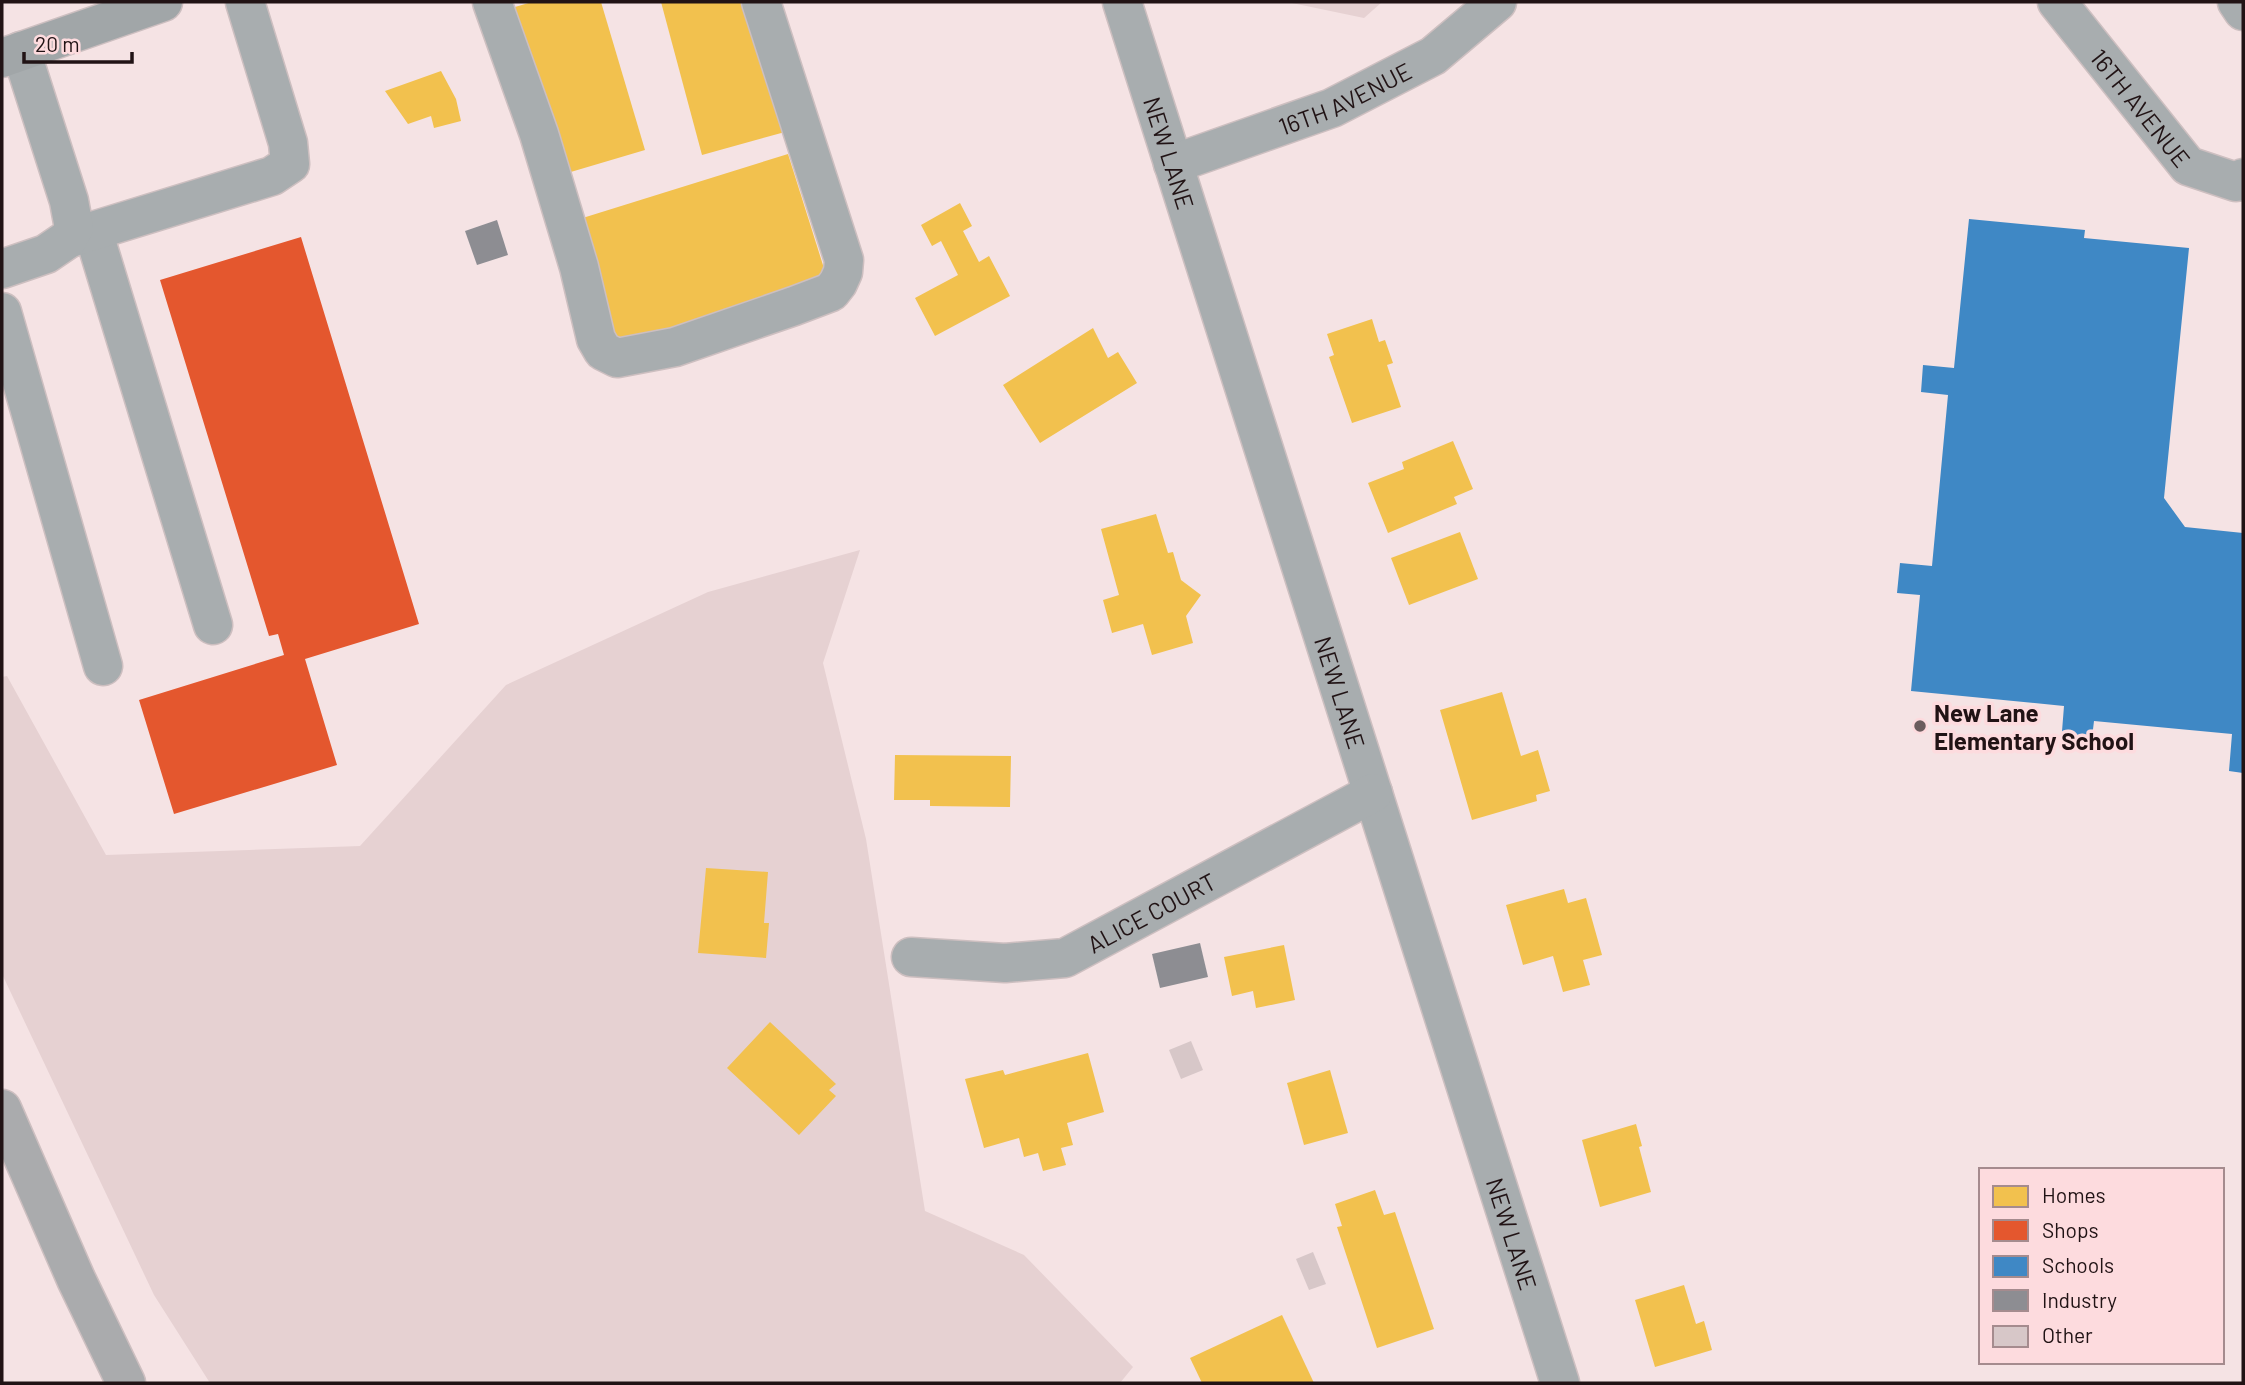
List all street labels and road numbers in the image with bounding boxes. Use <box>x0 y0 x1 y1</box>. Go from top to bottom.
street label: 16TH AVENUE <box>2085 43 2197 172</box>
street label: 16TH AVENUE <box>1274 55 1416 140</box>
street label: NEW LANE <box>1138 93 1201 212</box>
street label: NEW LANE <box>1309 632 1372 752</box>
street label: ALICE COURT <box>1082 866 1220 958</box>
street label: NEW LANE <box>1481 1174 1544 1293</box>

